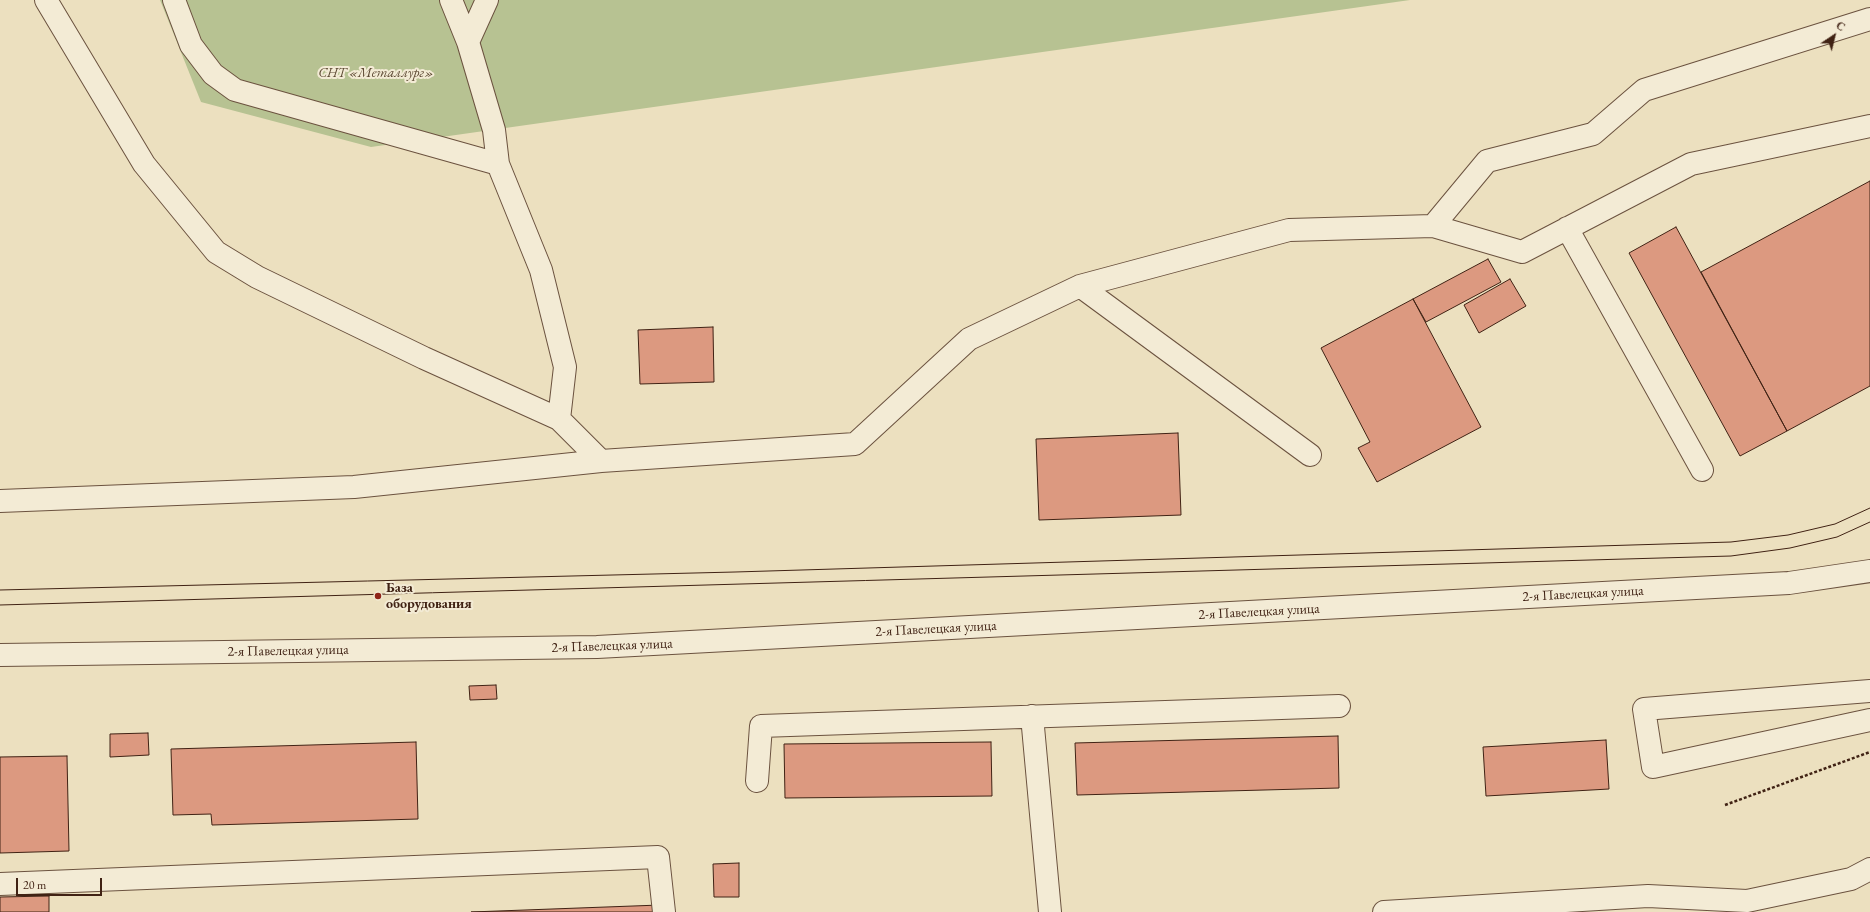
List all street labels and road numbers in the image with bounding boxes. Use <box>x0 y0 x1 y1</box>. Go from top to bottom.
street label: 2-я Павелецкая улица <box>1522 582 1644 606</box>
street label: 2-я Павелецкая улица <box>1198 600 1320 624</box>
street label: 2-я Павелецкая улица <box>875 617 997 641</box>
street label: 2-я Павелецкая улица <box>551 635 673 657</box>
street label: 2-я Павелецкая улица <box>227 642 349 660</box>

